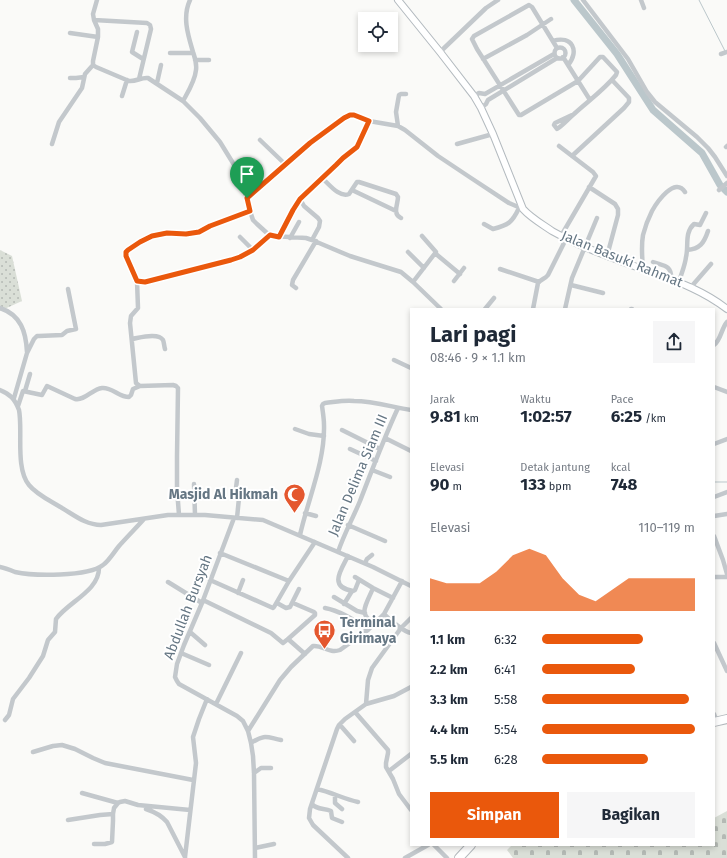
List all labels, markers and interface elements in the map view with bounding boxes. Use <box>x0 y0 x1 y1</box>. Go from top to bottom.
map controls <box>358 12 398 52</box>
button: locate <box>358 12 398 52</box>
pin <box>230 157 264 198</box>
icon: arrive <box>236 163 258 185</box>
street label: Jalan Basuki Rahmat <box>559 227 686 292</box>
text: Lari pagi <box>430 321 516 348</box>
button: share <box>653 321 695 363</box>
text: 08:46 · 9 × 1.1 km <box>430 350 526 365</box>
text: Jarak <box>430 393 455 406</box>
text: Waktu <box>520 393 551 406</box>
text: Pace <box>611 393 633 406</box>
text: 9.81 <box>430 406 461 427</box>
text: 1:02:57 <box>520 406 572 427</box>
text: 6:25 <box>611 406 642 427</box>
street label: Jalan Delima Siam III <box>325 412 391 538</box>
text: km <box>461 412 479 425</box>
text: /km <box>642 412 666 425</box>
text: Elevasi <box>430 461 464 474</box>
text: Detak jantung <box>520 461 590 474</box>
text: kcal <box>611 461 630 474</box>
text: 90 <box>430 474 449 495</box>
text: 133 <box>520 474 546 495</box>
text: 748 <box>611 474 637 495</box>
text: m <box>449 480 462 493</box>
text: bpm <box>546 480 571 493</box>
mosque icon: Masjid Al Hikmah <box>281 481 307 514</box>
place label: Masjid Al Hikmah <box>169 486 278 503</box>
text: Elevasi <box>430 520 471 535</box>
text: 110–119 m <box>638 520 695 535</box>
street label: Abdullah Bursyah <box>160 552 216 662</box>
place label: Terminal Girimaya <box>340 614 397 647</box>
bus stop icon: Terminal Girimaya <box>312 617 338 650</box>
text: 1.1 km <box>430 632 465 647</box>
text: 6:32 <box>494 632 517 647</box>
text: 2.2 km <box>430 662 468 677</box>
text: 6:41 <box>494 662 516 677</box>
text: 3.3 km <box>430 692 468 707</box>
text: 5:58 <box>494 692 517 707</box>
text: 4.4 km <box>430 722 469 737</box>
text: 5:54 <box>494 722 517 737</box>
text: 5.5 km <box>430 752 468 767</box>
text: 6:28 <box>494 752 518 767</box>
button: Simpan <box>430 792 559 838</box>
button: Bagikan <box>567 792 695 838</box>

